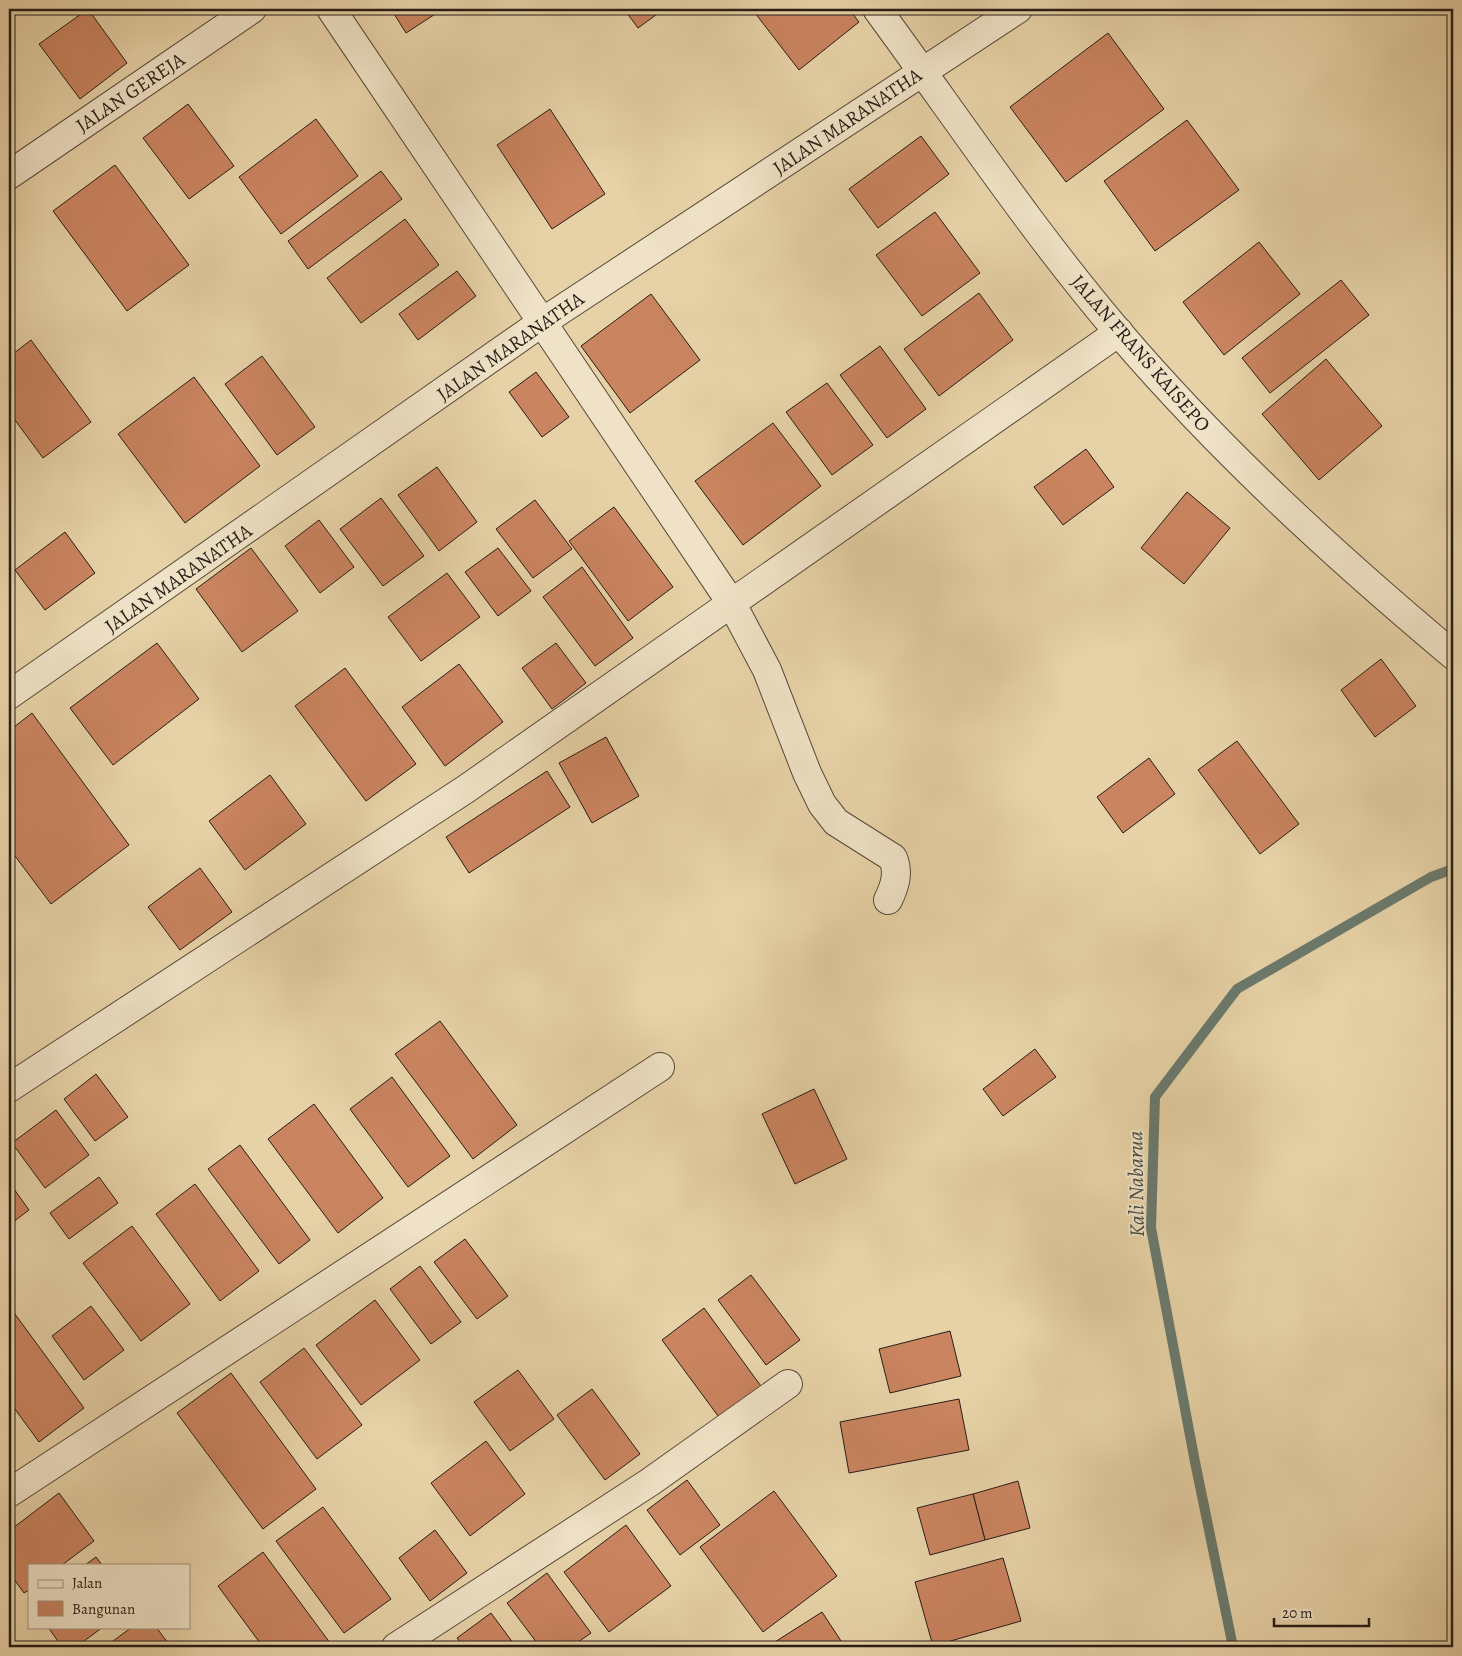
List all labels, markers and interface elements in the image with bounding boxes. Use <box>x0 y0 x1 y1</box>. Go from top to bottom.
street label: JALAN GEREJA <box>71 46 190 139</box>
street label: JALAN MARANATHA <box>768 61 927 181</box>
street label: JALAN FRANS KAISEPO <box>1065 269 1217 438</box>
street label: JALAN MARANATHA <box>431 285 590 407</box>
street label: JALAN MARANATHA <box>99 517 258 639</box>
water label: Kali Nabarua <box>1121 1130 1151 1237</box>
legend <box>28 1564 190 1628</box>
text: Jalan <box>72 1573 102 1593</box>
scale bar <box>1274 1596 1370 1628</box>
text: Bangunan <box>72 1599 135 1619</box>
text: 20 m <box>1282 1603 1313 1623</box>

